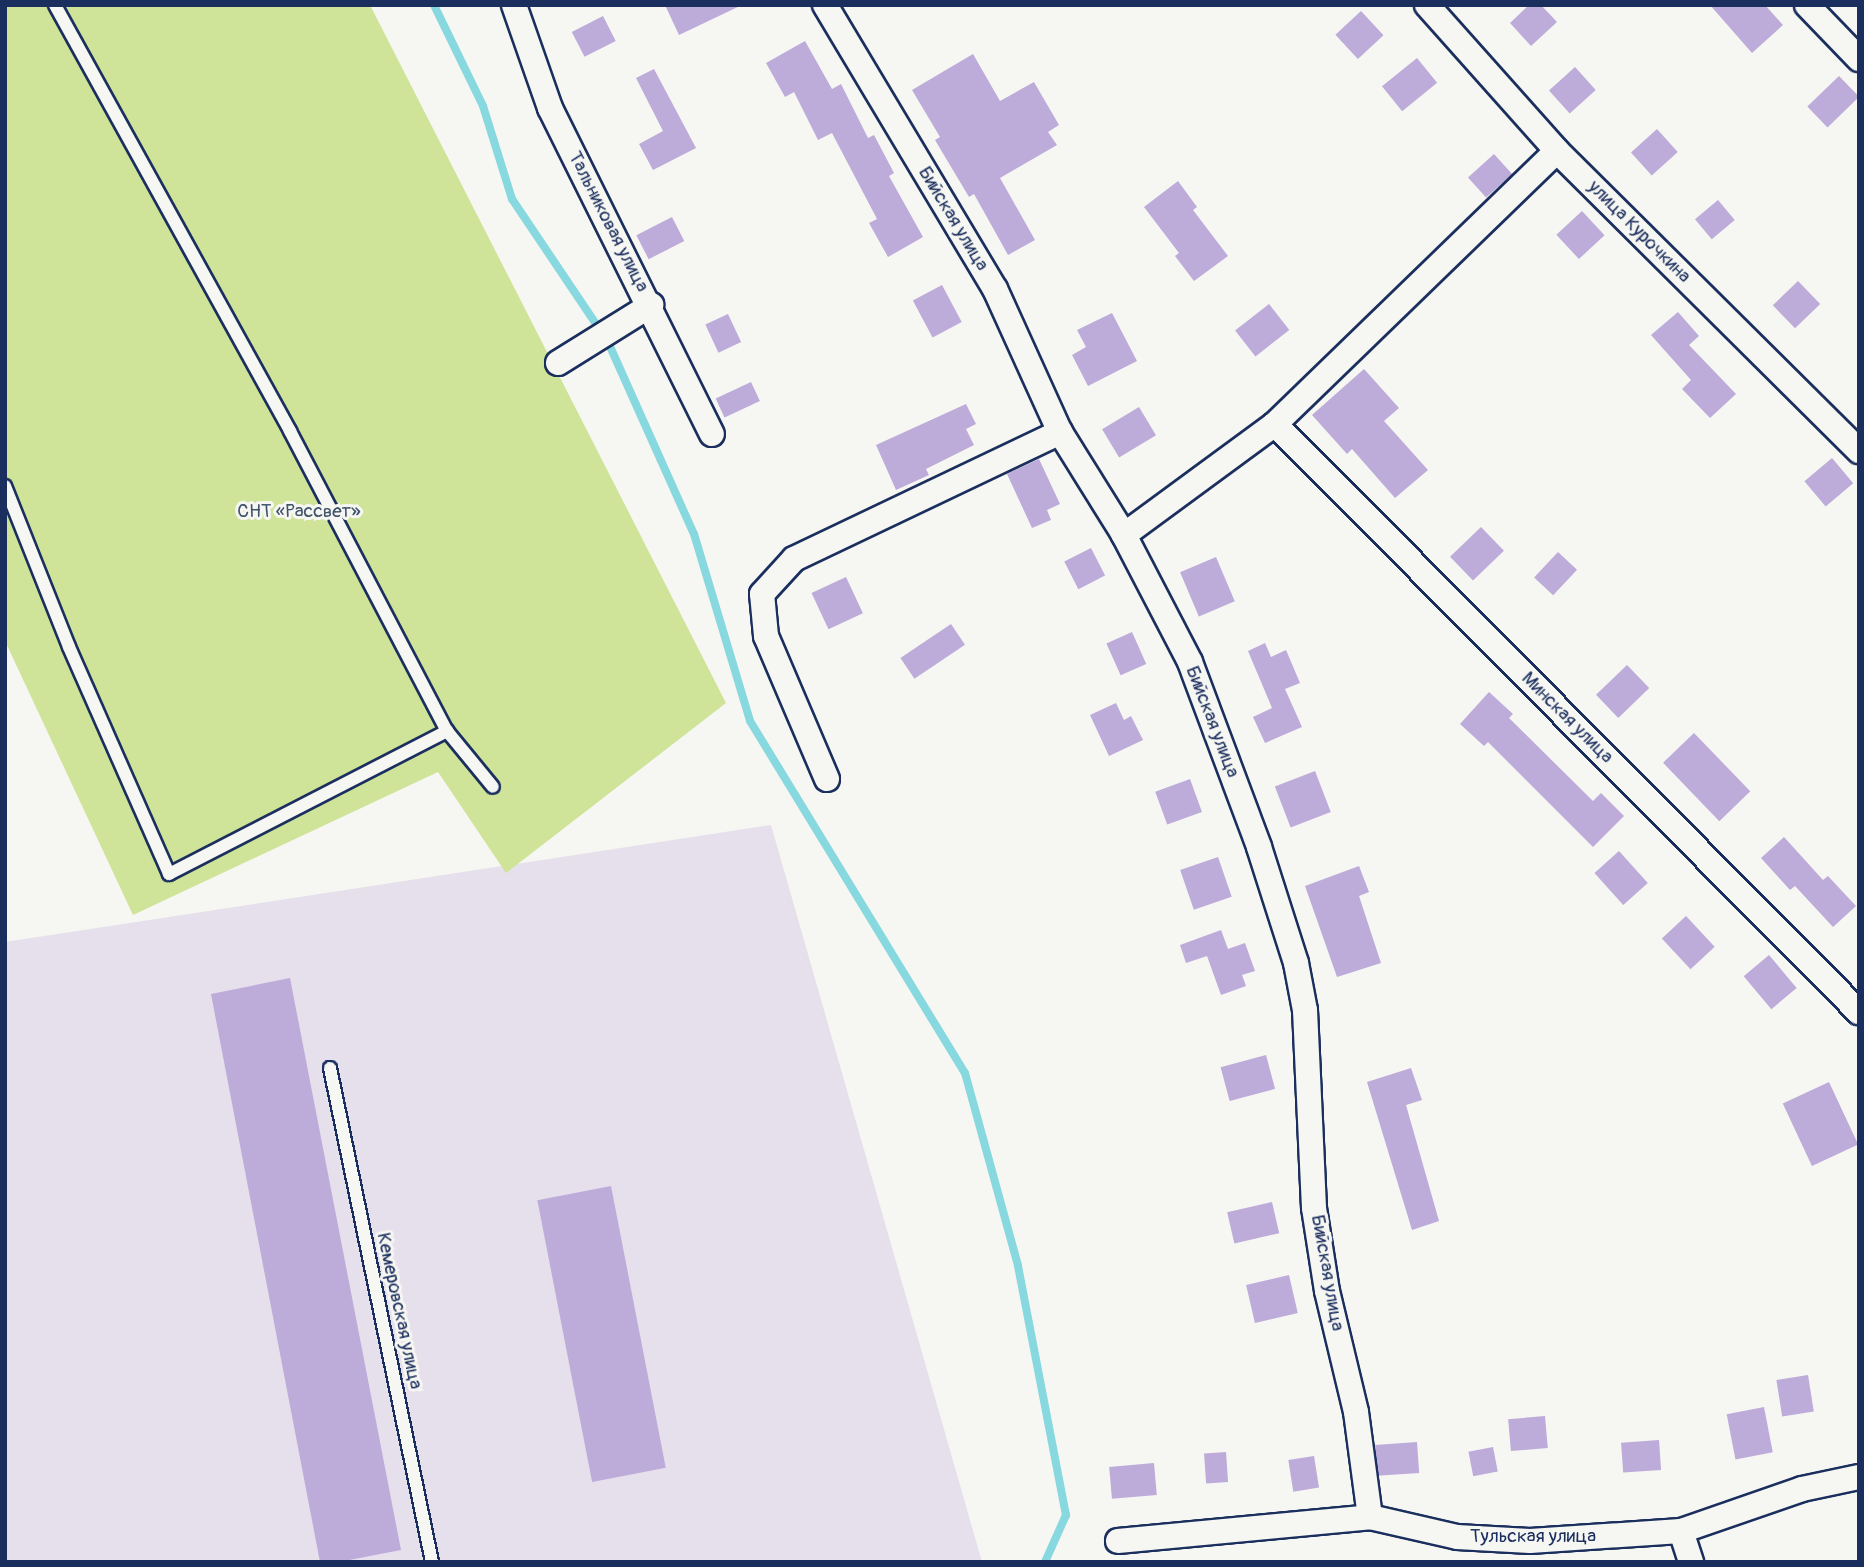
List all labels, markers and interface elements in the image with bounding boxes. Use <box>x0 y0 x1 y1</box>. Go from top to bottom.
street label: Тальниковая улица <box>563 148 653 296</box>
street label: Бийская улица <box>913 163 993 275</box>
street label: улица Курочкина <box>1583 176 1695 288</box>
park label: СНТ «Рассвет» <box>237 501 361 523</box>
street label: Бийская улица <box>1180 663 1244 781</box>
street label: Минская улица <box>1516 667 1618 769</box>
street label: Бийская улица <box>1306 1213 1348 1333</box>
street label: Кемеровская улица <box>371 1231 427 1391</box>
street label: Тульская улица <box>1470 1526 1596 1548</box>

